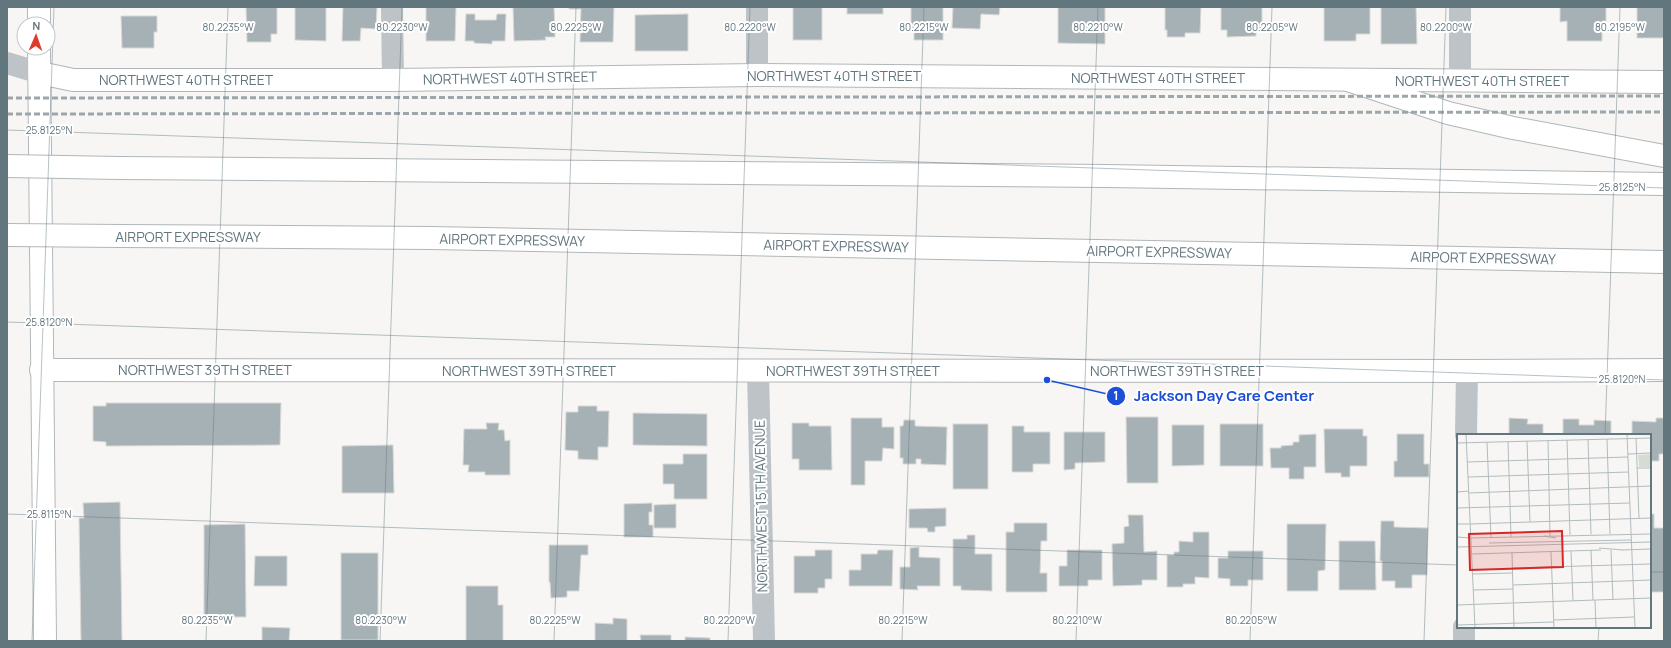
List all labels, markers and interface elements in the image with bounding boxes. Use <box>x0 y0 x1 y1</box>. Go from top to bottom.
north arrow <box>16 16 56 56</box>
text: N <box>32 18 41 33</box>
text: 80.2235°W <box>202 20 254 34</box>
text: 80.2230°W <box>376 20 428 34</box>
text: 80.2225°W <box>550 20 602 34</box>
text: 80.2220°W <box>724 20 776 34</box>
text: 80.2215°W <box>899 20 949 34</box>
text: 80.2210°W <box>1073 20 1123 34</box>
text: 80.2205°W <box>1246 20 1298 34</box>
text: 80.2200°W <box>1420 20 1473 34</box>
text: 80.2195°W <box>1595 20 1646 34</box>
street label: NORTHWEST 40TH STREET <box>423 66 598 89</box>
street label: NORTHWEST 40TH STREET <box>747 66 922 85</box>
street label: NORTHWEST 40TH STREET <box>1071 68 1246 87</box>
street label: NORTHWEST 40TH STREET <box>99 70 274 89</box>
street label: NORTHWEST 40TH STREET <box>1395 71 1570 90</box>
text: 25.8125°N <box>26 123 72 137</box>
text: 25.8125°N <box>1599 180 1645 194</box>
street label: AIRPORT EXPRESSWAY <box>115 227 261 246</box>
street label: AIRPORT EXPRESSWAY <box>439 229 585 250</box>
street label: AIRPORT EXPRESSWAY <box>763 235 909 256</box>
street label: AIRPORT EXPRESSWAY <box>1086 241 1232 262</box>
street label: AIRPORT EXPRESSWAY <box>1410 247 1556 268</box>
text: 25.8120°N <box>26 315 73 329</box>
street label: NORTHWEST 39TH STREET <box>118 360 293 379</box>
street label: NORTHWEST 39TH STREET <box>442 361 617 380</box>
street label: NORTHWEST 39TH STREET <box>766 361 941 380</box>
street label: NORTHWEST 39TH STREET <box>1090 361 1265 380</box>
text: 25.8120°N <box>1599 372 1646 386</box>
callout: Jackson Day Care Center <box>1106 382 1322 409</box>
text: Jackson Day Care Center <box>1134 385 1314 406</box>
text: 1 <box>1113 387 1119 404</box>
street label: NORTHWEST 15TH AVENUE <box>749 420 772 592</box>
inset map <box>1457 434 1651 628</box>
text: 25.8115°N <box>27 507 72 521</box>
text: 80.2235°W <box>181 613 233 627</box>
text: 80.2230°W <box>355 613 407 627</box>
text: 80.2225°W <box>529 613 581 627</box>
text: 80.2220°W <box>703 613 755 627</box>
text: 80.2215°W <box>878 613 928 627</box>
text: 80.2210°W <box>1052 613 1102 627</box>
text: 80.2205°W <box>1225 613 1277 627</box>

